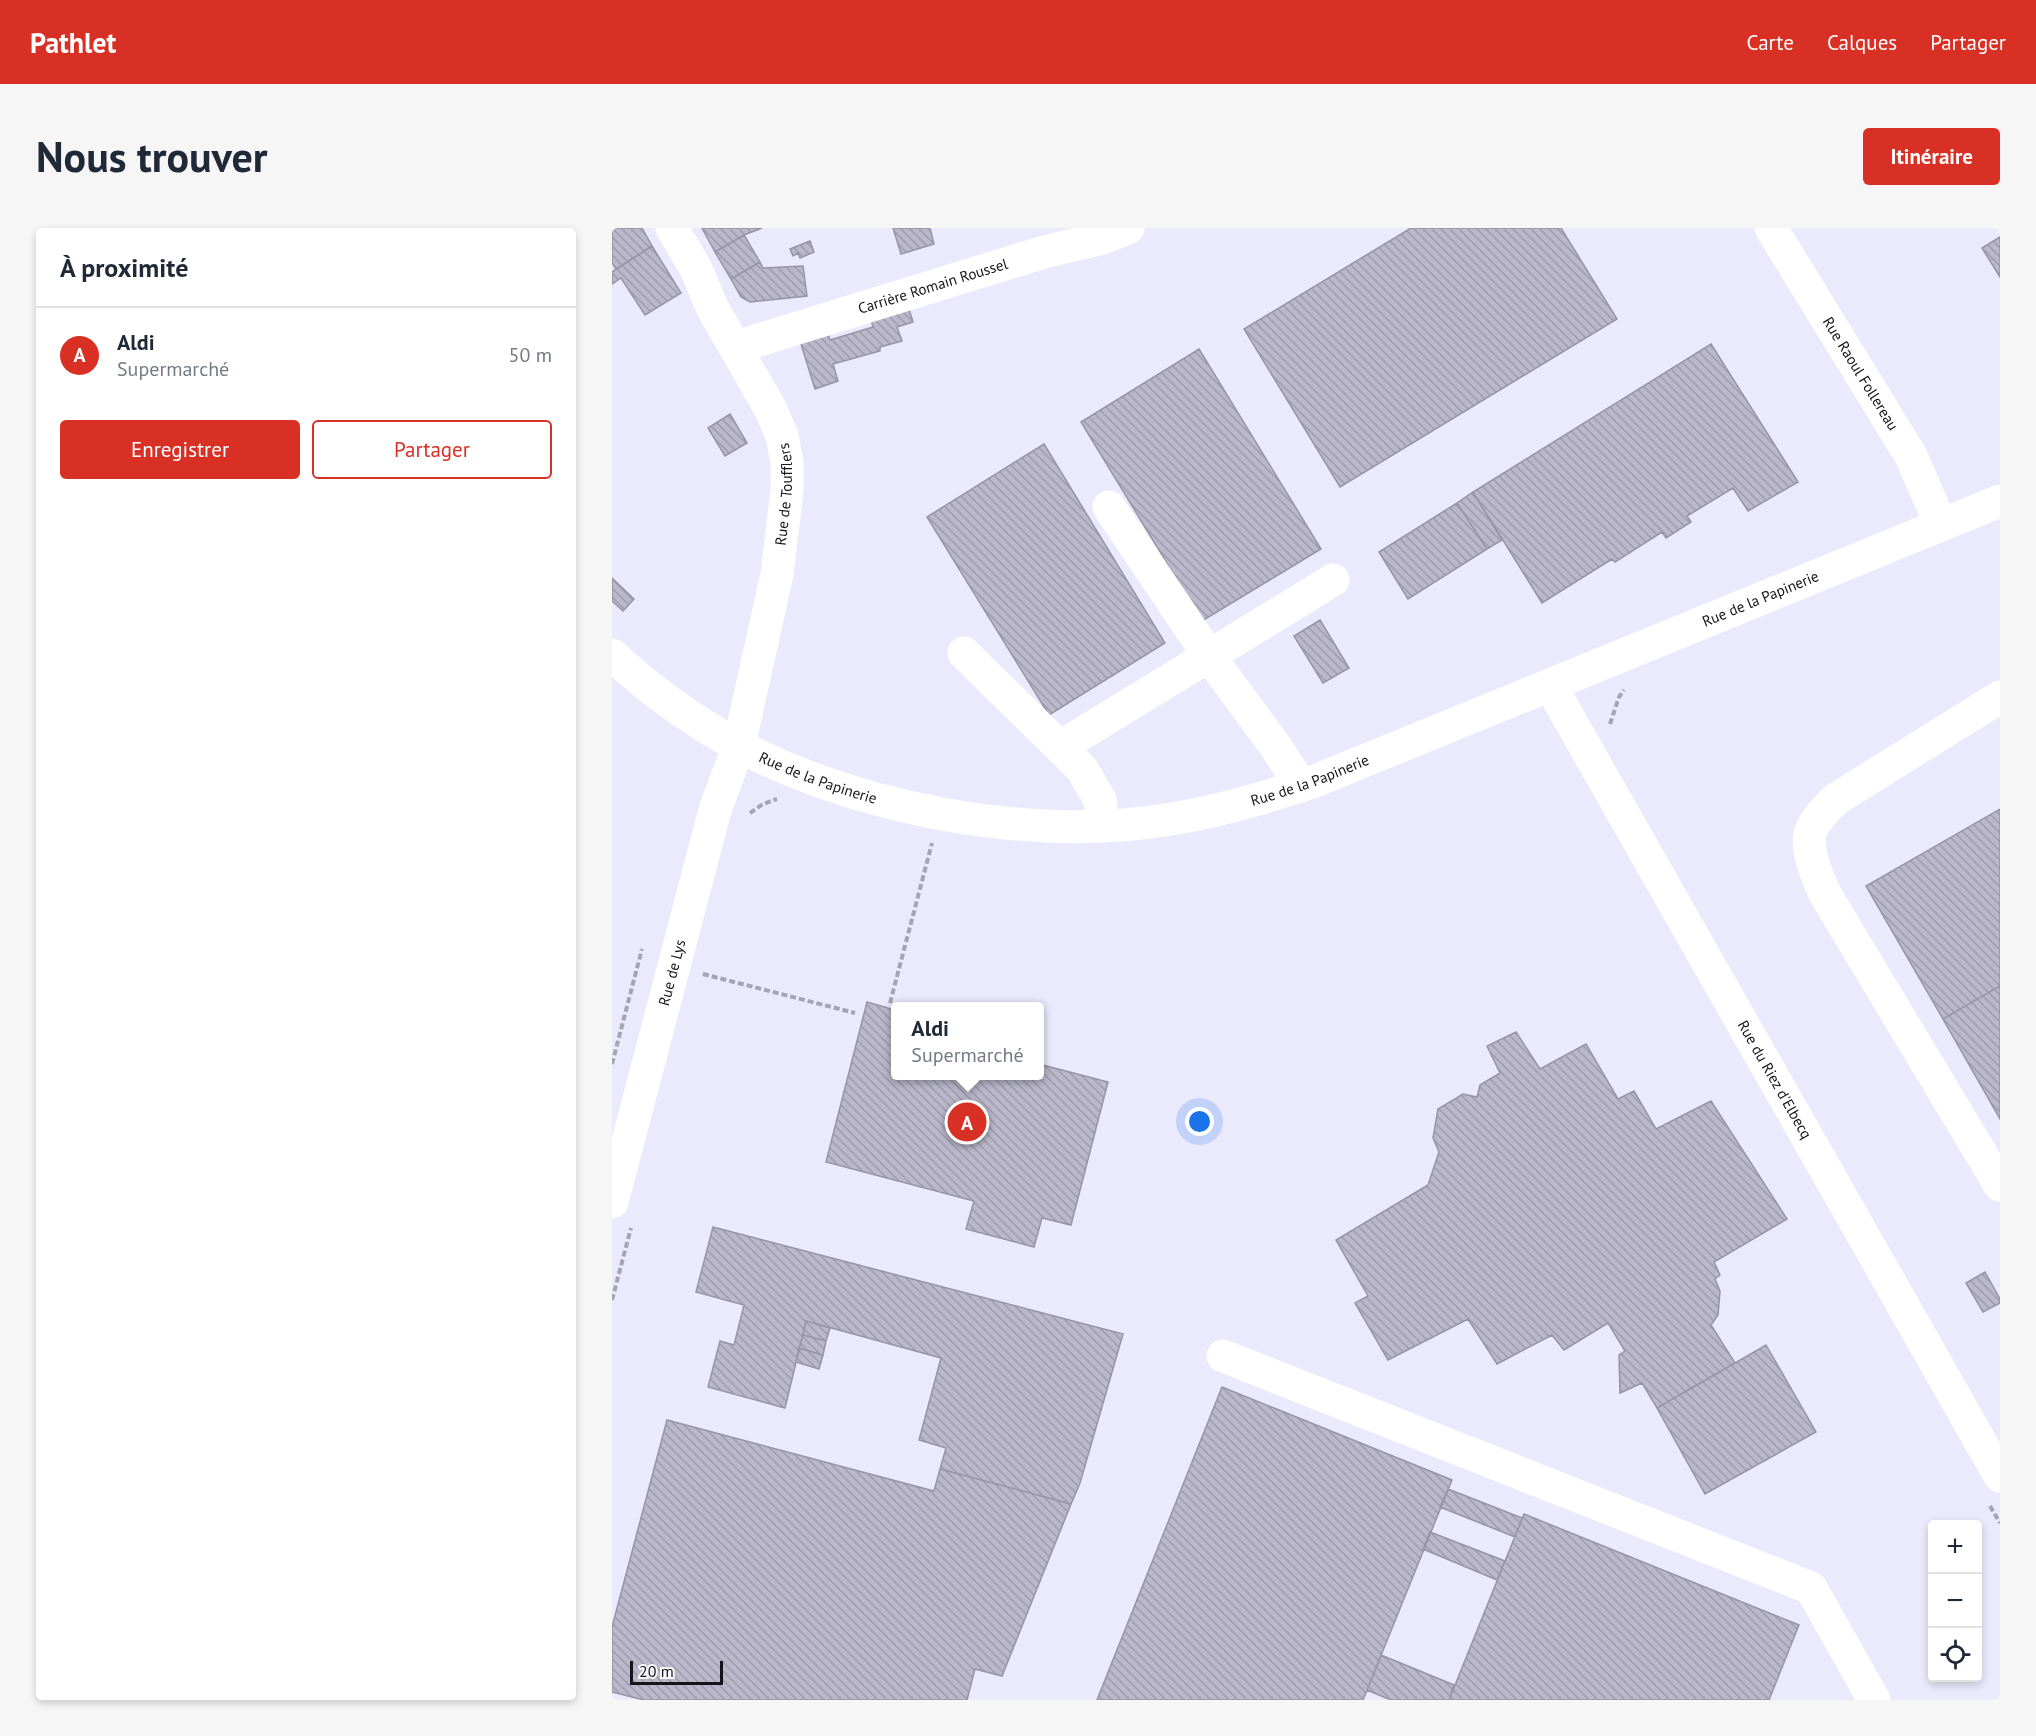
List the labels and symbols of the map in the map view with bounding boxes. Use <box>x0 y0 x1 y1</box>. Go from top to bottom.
street label: Carrière Romain Roussel <box>856 254 1010 318</box>
street label: Rue Raoul Follereau <box>1819 313 1903 434</box>
street label: Rue de Toufflers <box>771 442 796 547</box>
street label: Rue de la Papinerie <box>1699 566 1821 631</box>
street label: Rue de la Papinerie <box>756 747 879 808</box>
street label: Rue de la Papinerie <box>1249 750 1371 810</box>
street label: Rue de Lys <box>654 937 690 1008</box>
street label: Rue du Riez d'Elbecq <box>1734 1017 1816 1142</box>
pin: A <box>948 1100 986 1144</box>
your location <box>1185 1107 1214 1136</box>
scale bar <box>630 1658 723 1686</box>

